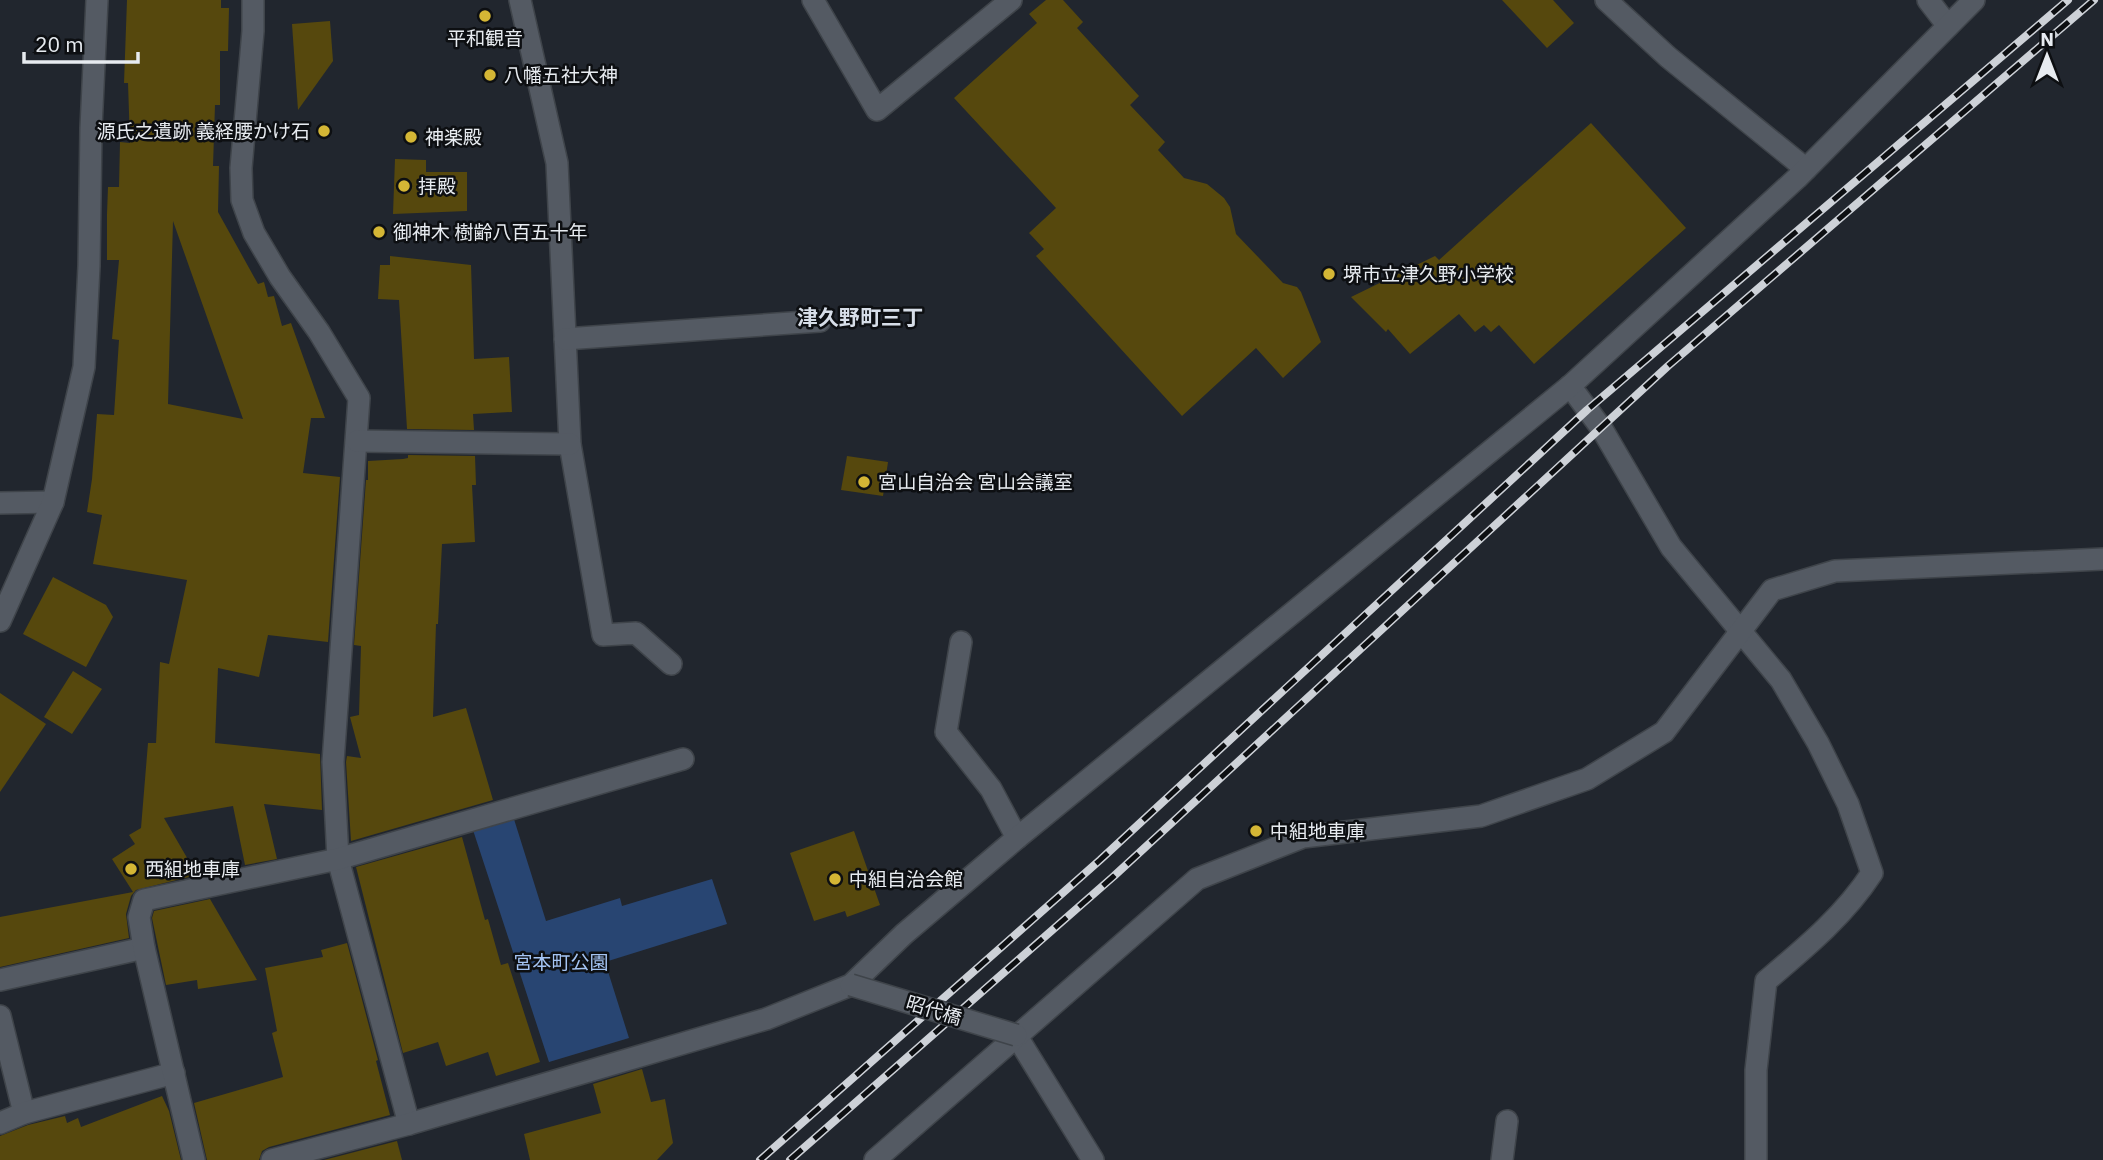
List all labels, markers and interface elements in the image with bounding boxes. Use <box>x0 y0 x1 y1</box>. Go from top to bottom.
marker: 平和観音 <box>477 8 493 24</box>
scale bar <box>24 21 138 65</box>
north arrow <box>2012 21 2082 91</box>
place label: 平和観音 <box>447 26 523 50</box>
text: N <box>2040 27 2054 51</box>
text: 20 m <box>35 30 84 58</box>
place label: 八幡五社大神 <box>504 63 618 87</box>
marker: 八幡五社大神 <box>482 67 498 83</box>
place label: 源氏之遺跡 義経腰かけ石 <box>97 119 310 143</box>
marker: 源氏之遺跡 義経腰かけ石 <box>316 123 332 139</box>
place label: 神楽殿 <box>425 125 482 149</box>
marker: 神楽殿 <box>403 129 419 145</box>
place label: 拝殿 <box>418 174 456 198</box>
marker: 拝殿 <box>396 178 412 194</box>
place label: 御神木 樹齢八百五十年 <box>393 220 588 244</box>
marker: 御神木 樹齢八百五十年 <box>371 224 387 240</box>
place label: 堺市立津久野小学校 <box>1343 262 1514 286</box>
marker: 堺市立津久野小学校 <box>1321 266 1337 282</box>
district label: 津久野町三丁 <box>797 303 923 331</box>
place label: 宮山自治会 宮山会議室 <box>878 470 1073 494</box>
marker: 宮山自治会 宮山会議室 <box>856 474 872 490</box>
place label: 中組地車庫 <box>1270 819 1365 843</box>
marker: 中組地車庫 <box>1248 823 1264 839</box>
place label: 西組地車庫 <box>145 857 240 881</box>
marker: 西組地車庫 <box>123 861 139 877</box>
place label: 中組自治会館 <box>849 867 963 891</box>
marker: 中組自治会館 <box>827 871 843 887</box>
park label: 宮本町公園 <box>513 950 609 974</box>
street label: 昭代橋 <box>903 990 965 1030</box>

